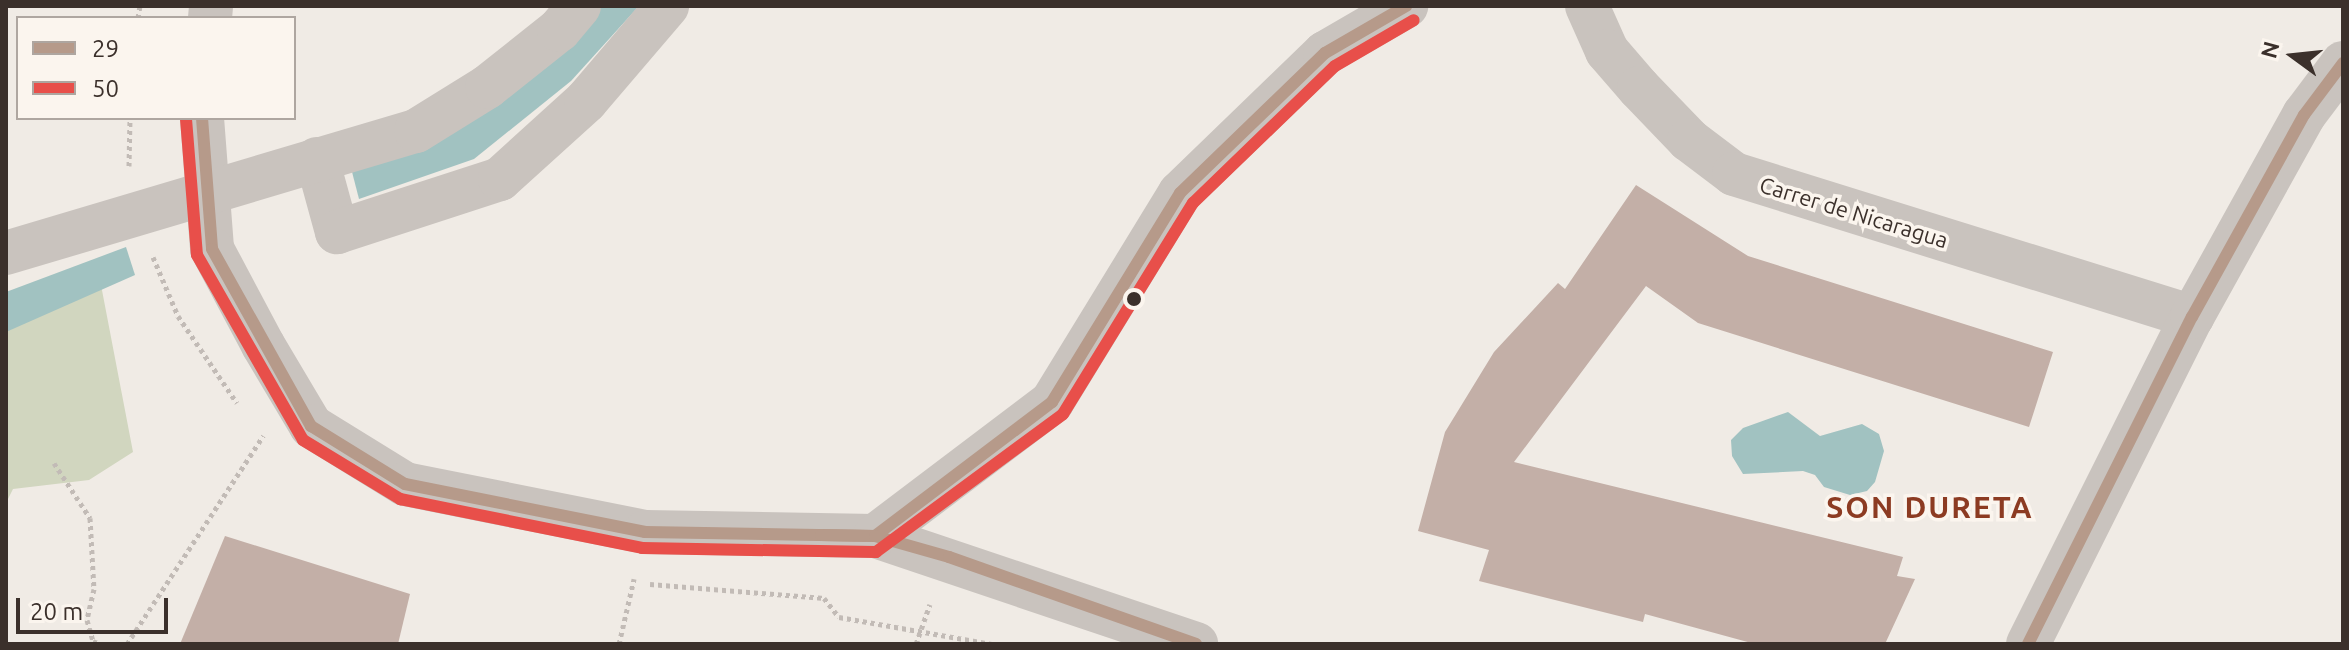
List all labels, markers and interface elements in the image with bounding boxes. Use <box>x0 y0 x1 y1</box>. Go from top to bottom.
legend <box>16 16 296 120</box>
north arrow <box>2253 16 2333 96</box>
text: 29 <box>92 35 119 62</box>
text: N <box>2255 39 2284 61</box>
text: 50 <box>92 75 119 102</box>
street label: Carrer de Nicaragua <box>1757 171 1951 253</box>
unlabelled marker <box>1126 291 1142 307</box>
district label: SON DURETA <box>1826 489 2034 525</box>
scale bar <box>20 582 172 632</box>
text: 20 m <box>30 598 83 625</box>

